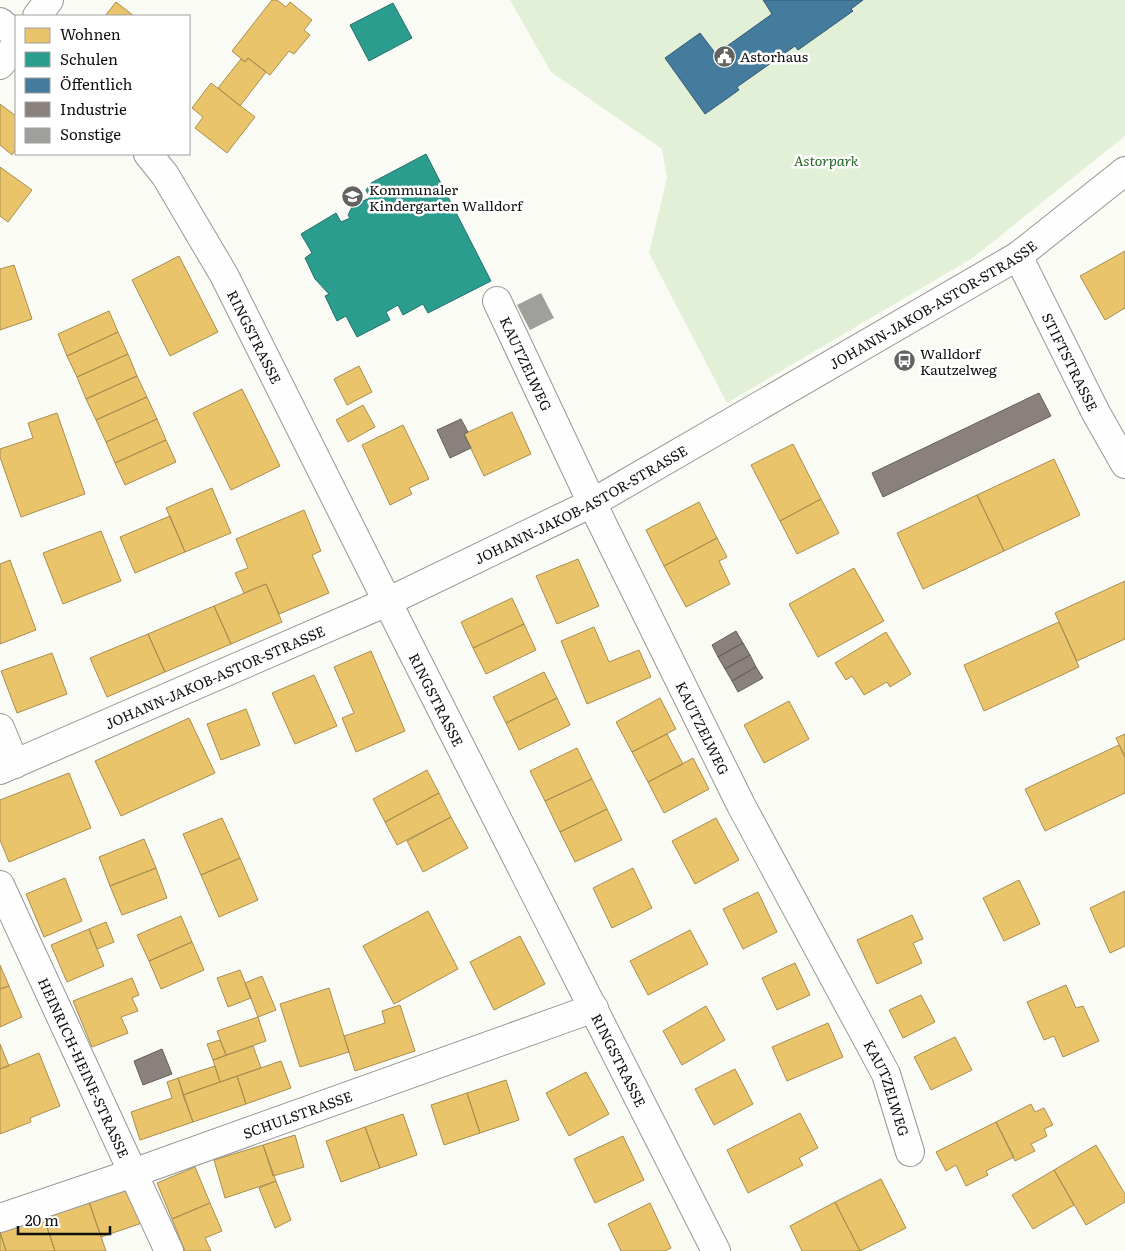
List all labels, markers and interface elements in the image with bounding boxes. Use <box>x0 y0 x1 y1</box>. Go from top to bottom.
legend <box>15 15 190 155</box>
text: Wohnen <box>60 22 121 45</box>
public building icon: Astorhaus <box>712 44 736 68</box>
place label: Astorhaus <box>740 46 808 66</box>
text: Schulen <box>60 47 118 70</box>
text: Öffentlich <box>60 72 133 95</box>
text: Industrie <box>60 97 127 120</box>
text: Sonstige <box>60 122 121 145</box>
park label: Astorpark <box>794 150 859 170</box>
place label: Kommunaler Kindergarten Walldorf <box>369 179 524 215</box>
school or university icon: Kommunaler Kindergarten Walldorf <box>341 185 365 209</box>
street label: JOHANN-JAKOB-ASTOR-STRASSE <box>825 235 1041 373</box>
street label: RINGSTRASSE <box>223 286 287 387</box>
street label: STIFTSTRASSE <box>1038 309 1103 414</box>
street label: KAUTZELWEG <box>496 313 557 414</box>
place label: Walldorf Kautzelweg <box>920 343 997 379</box>
bus stop icon: Walldorf Kautzelweg <box>892 349 916 373</box>
street label: JOHANN-JAKOB-ASTOR-STRASSE <box>471 440 691 568</box>
street label: JOHANN-JAKOB-ASTOR-STRASSE <box>102 620 328 733</box>
street label: RINGSTRASSE <box>405 649 469 750</box>
street label: KAUTZELWEG <box>671 678 735 779</box>
street label: HEINRICH-HEINE-STRASSE <box>34 974 135 1161</box>
street label: RINGSTRASSE <box>587 1010 651 1110</box>
street label: KAUTZELWEG <box>859 1036 915 1139</box>
street label: SCHULSTRASSE <box>240 1085 355 1143</box>
scale bar <box>18 1204 110 1236</box>
text: 20 m <box>25 1208 59 1231</box>

